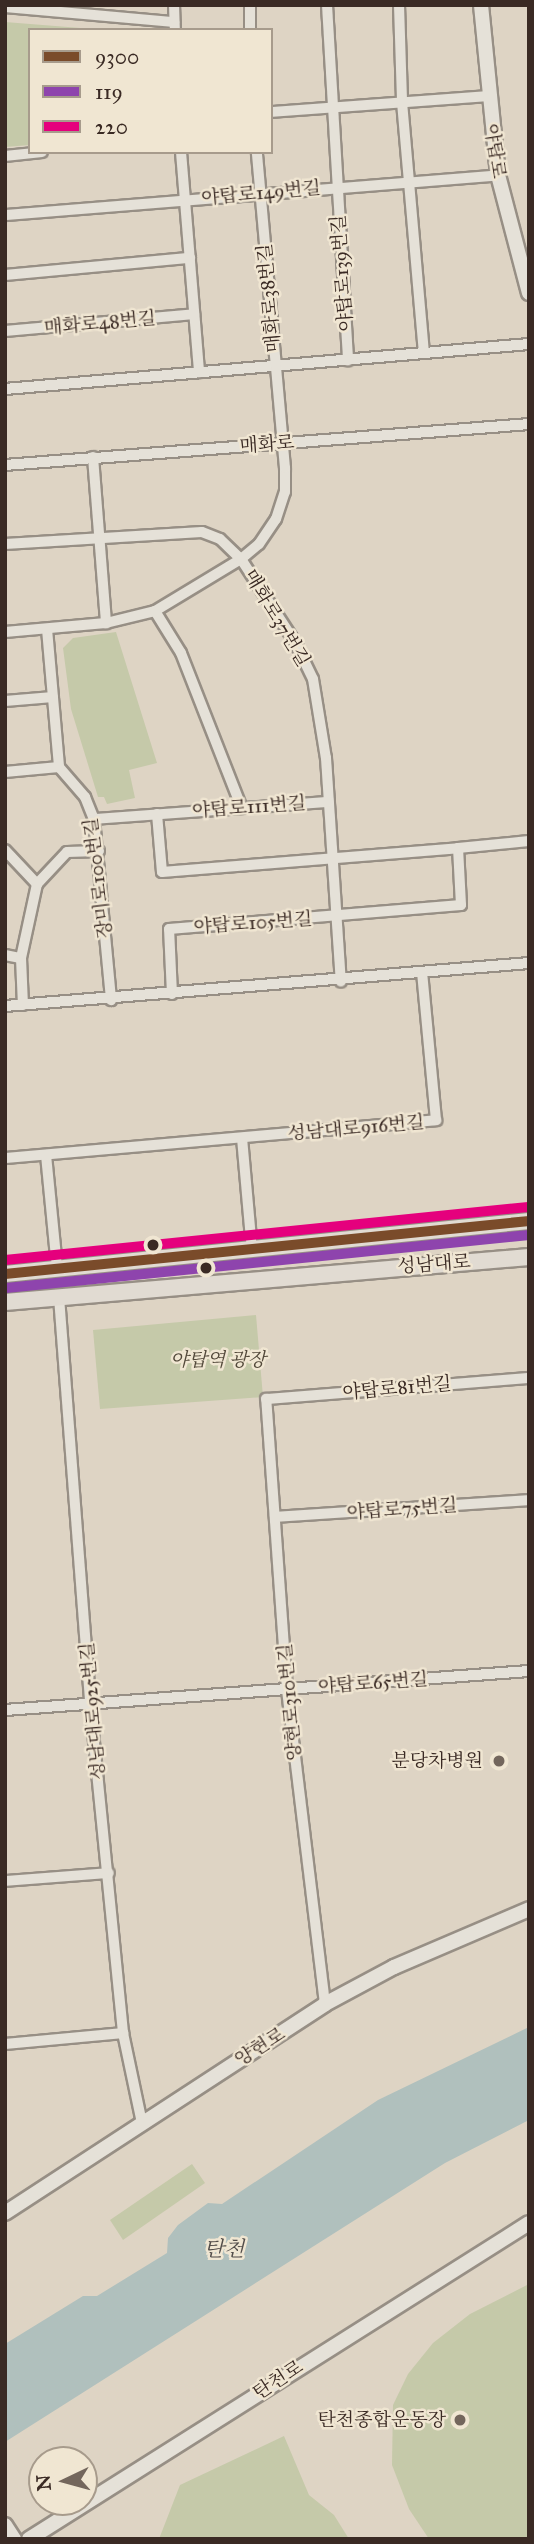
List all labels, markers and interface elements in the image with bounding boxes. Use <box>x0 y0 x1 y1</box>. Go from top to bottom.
legend <box>28 28 273 154</box>
text: 9300 <box>95 44 139 70</box>
text: 119 <box>95 79 123 105</box>
text: 220 <box>95 114 128 140</box>
street label: 야탑로 <box>479 122 511 180</box>
street label: 야탑로149번길 <box>200 176 322 210</box>
street label: 야탑로139번길 <box>327 214 357 332</box>
street label: 매화로38번길 <box>253 242 285 354</box>
street label: 매화로48번길 <box>43 307 157 339</box>
street label: 매화로 <box>239 431 295 457</box>
street label: 매화로37번길 <box>239 565 315 671</box>
street label: 야탑로111번길 <box>191 792 307 822</box>
street label: 장미로100번길 <box>79 816 117 940</box>
street label: 야탑로105번길 <box>193 907 313 939</box>
street label: 성남대로916번길 <box>287 1111 425 1145</box>
unlabelled marker <box>146 1238 160 1252</box>
street label: 성남대로 <box>397 1250 471 1278</box>
unlabelled marker <box>199 1261 213 1275</box>
park label: 야탑역 광장 <box>170 1349 266 1371</box>
street label: 야탑로81번길 <box>342 1372 452 1404</box>
street label: 야탑로75번길 <box>346 1494 458 1524</box>
street label: 성남대로925번길 <box>76 1641 110 1781</box>
street label: 양현로310번길 <box>274 1642 306 1762</box>
street label: 야탑로65번길 <box>317 1668 429 1698</box>
place label: 분당차병원 <box>391 1750 483 1772</box>
marker: 분당차병원 <box>489 1751 509 1771</box>
street label: 양현로 <box>231 2022 289 2072</box>
water label: 탄천 <box>204 2236 244 2262</box>
street label: 탄천로 <box>249 2355 307 2405</box>
place label: 탄천종합운동장 <box>318 2409 446 2431</box>
marker: 탄천종합운동장 <box>452 2412 468 2428</box>
north arrow <box>28 2446 98 2516</box>
text: N <box>31 2474 56 2492</box>

